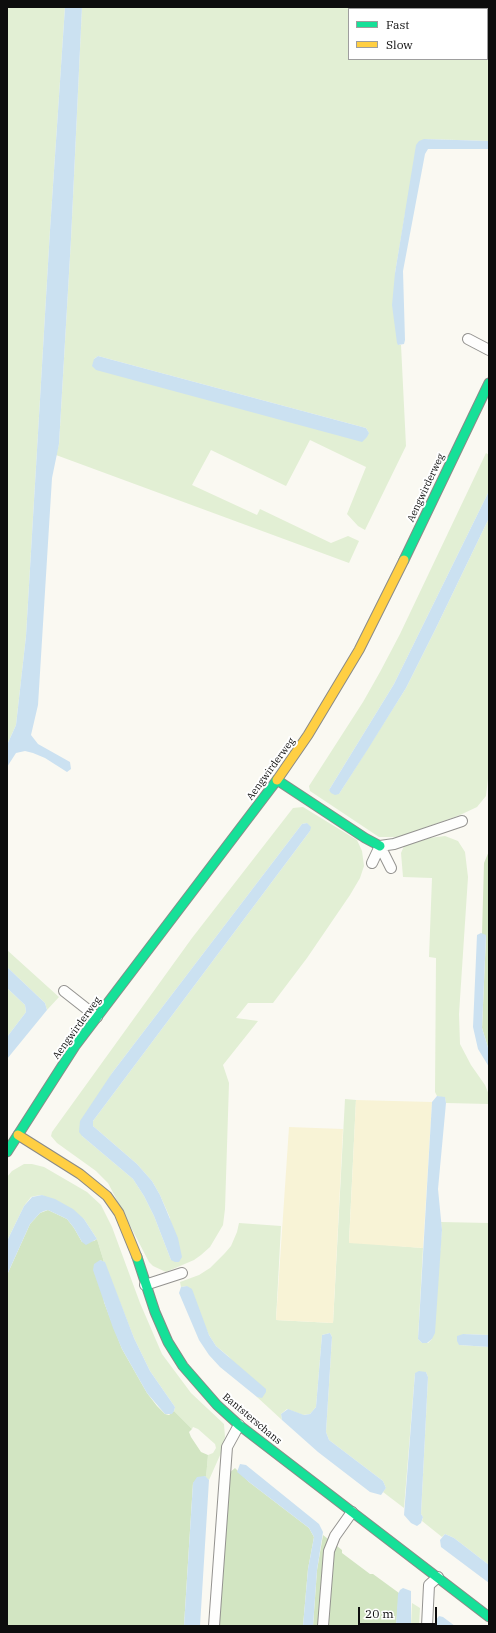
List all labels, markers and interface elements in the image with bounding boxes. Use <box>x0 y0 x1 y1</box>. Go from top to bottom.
legend <box>348 8 488 60</box>
text: Fast <box>386 17 410 32</box>
text: Slow <box>386 37 413 52</box>
street label: Aengwirderweg <box>405 452 447 524</box>
street label: Aengwirderweg <box>244 736 298 802</box>
street label: Aengwirderweg <box>50 995 104 1061</box>
street label: Bantsterschans <box>220 1391 284 1447</box>
scale bar <box>360 1599 439 1625</box>
text: 20 m <box>365 1606 394 1621</box>

